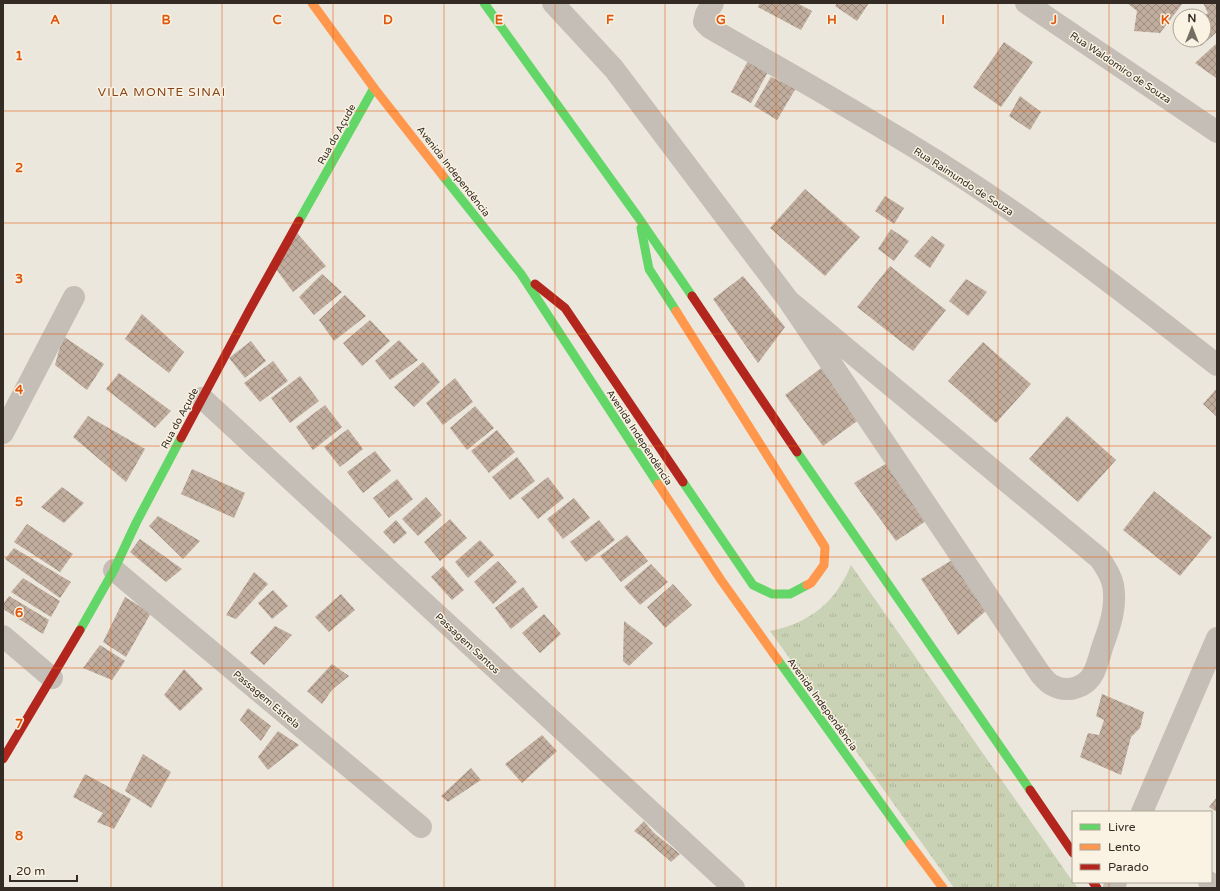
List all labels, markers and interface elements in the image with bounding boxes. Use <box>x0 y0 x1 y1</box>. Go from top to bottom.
north arrow <box>1172 8 1212 48</box>
text: A <box>50 12 60 28</box>
text: B <box>161 12 171 28</box>
text: C <box>272 12 282 28</box>
text: D <box>383 12 393 28</box>
text: E <box>495 12 503 28</box>
text: F <box>606 12 614 28</box>
text: G <box>716 12 726 28</box>
text: H <box>827 12 837 28</box>
text: I <box>941 12 945 28</box>
text: J <box>1050 12 1057 28</box>
text: K <box>1161 12 1170 28</box>
text: N <box>1188 12 1196 25</box>
street label: Rua Waldomiro de Souza <box>1068 30 1173 106</box>
text: 1 <box>15 48 23 64</box>
district label: VILA MONTE SINAI <box>98 85 226 99</box>
street label: Rua do Açude <box>315 102 359 167</box>
street label: Avenida Independência <box>414 124 492 219</box>
street label: Rua Raimundo de Souza <box>911 145 1016 219</box>
text: 2 <box>15 160 23 176</box>
text: 3 <box>15 271 23 287</box>
text: 4 <box>15 382 24 398</box>
street label: Rua do Açude <box>159 386 201 451</box>
street label: Avenida Independência <box>604 388 675 488</box>
text: 5 <box>15 494 23 510</box>
text: 6 <box>15 605 23 621</box>
street label: Passagem Santos <box>433 611 502 677</box>
street label: Avenida Independência <box>785 656 860 753</box>
street label: Passagem Estrela <box>231 668 302 731</box>
text: 7 <box>15 716 23 732</box>
legend <box>1072 811 1212 883</box>
text: Livre <box>1108 820 1136 834</box>
text: 8 <box>15 828 23 844</box>
text: Lento <box>1108 840 1141 854</box>
scale bar <box>10 857 77 883</box>
text: Parado <box>1108 860 1149 874</box>
text: 20 m <box>16 864 45 878</box>

